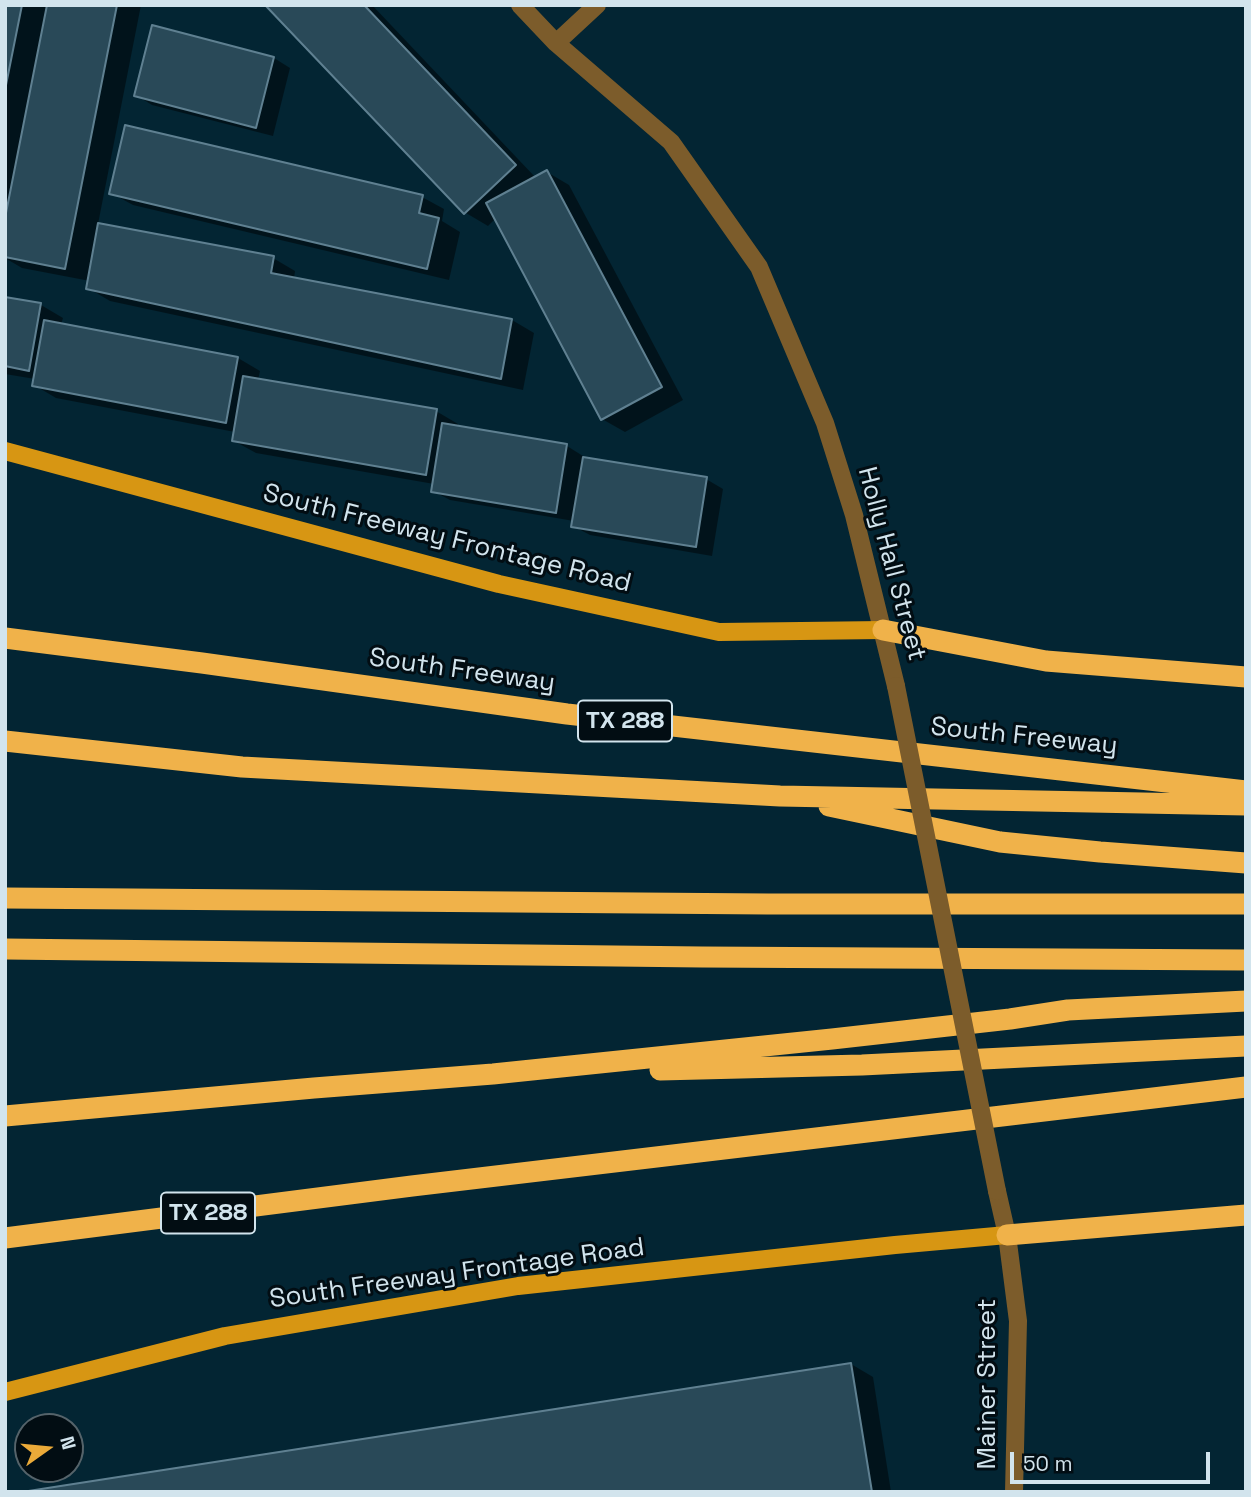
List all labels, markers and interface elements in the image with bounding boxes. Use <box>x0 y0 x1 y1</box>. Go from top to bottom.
street label: Holly Hall Street <box>850 464 932 664</box>
street label: South Freeway Frontage Road <box>260 478 634 600</box>
street label: South Freeway <box>367 643 557 699</box>
road number: TX 288 <box>578 700 672 742</box>
street label: South Freeway <box>929 712 1119 762</box>
road number: TX 288 <box>161 1192 255 1233</box>
street label: South Freeway Frontage Road <box>268 1232 646 1316</box>
street label: Mainer Street <box>972 1298 1004 1470</box>
north arrow <box>14 1413 84 1483</box>
text: N <box>54 1434 82 1452</box>
scale bar <box>1013 1438 1212 1482</box>
text: 50 m <box>1023 1450 1073 1477</box>

